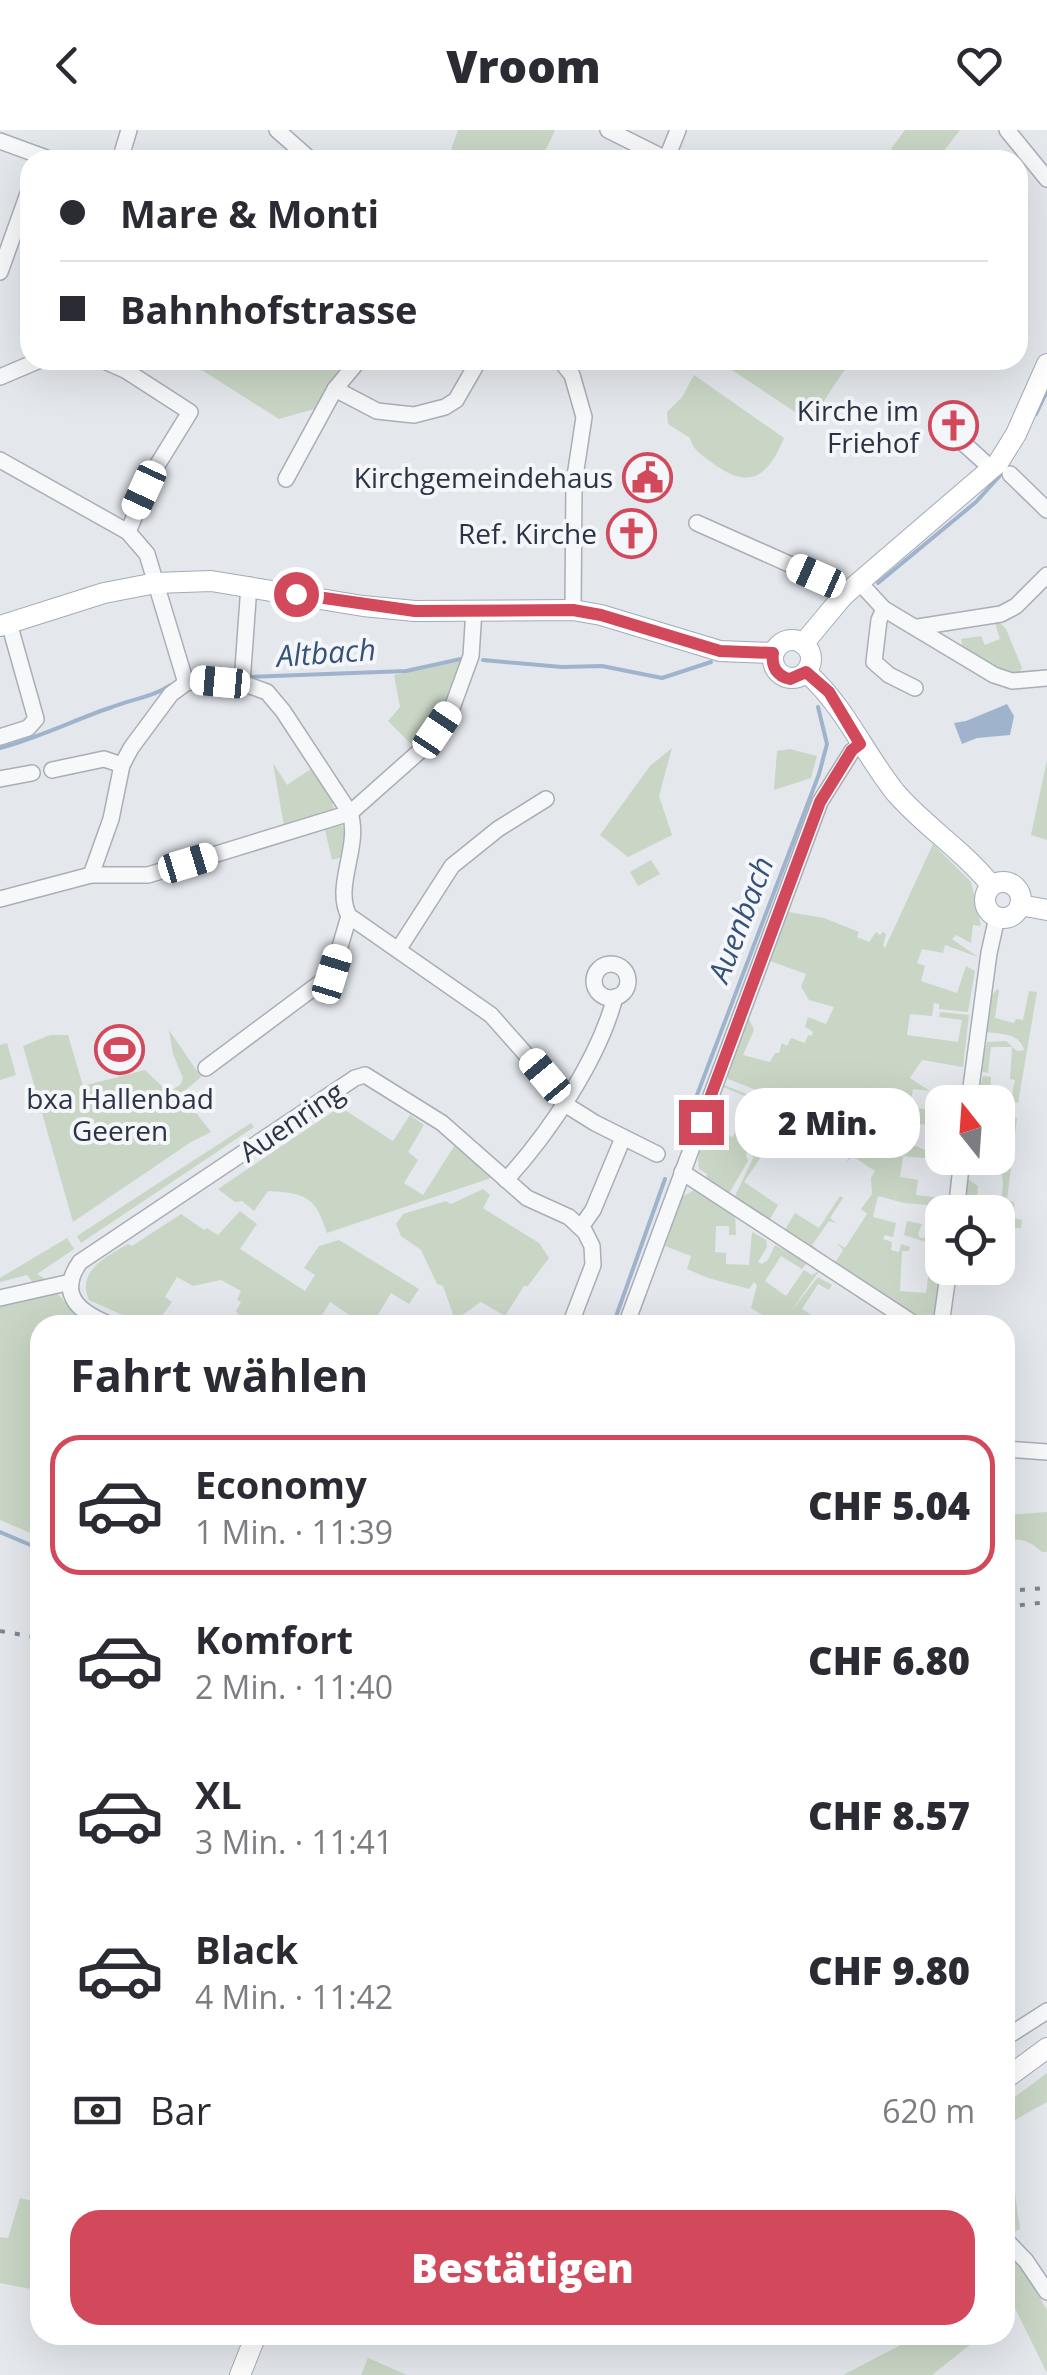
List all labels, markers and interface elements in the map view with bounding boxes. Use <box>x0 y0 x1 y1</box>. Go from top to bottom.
text: Vroom <box>446 35 601 96</box>
icon: back <box>40 38 95 93</box>
icon: heart <box>952 38 1007 93</box>
text: Mare & Monti <box>120 187 379 239</box>
text: Bahnhofstrasse <box>120 283 417 335</box>
place label: Kirche im Friehof <box>797 391 921 461</box>
church icon: Kirche im Friehof <box>928 400 980 452</box>
public building icon: Kirchgemeindehaus <box>622 451 674 503</box>
car <box>118 456 170 524</box>
place label: Kirchgemeindehaus <box>354 458 613 496</box>
church icon: Ref. Kirche <box>606 507 658 559</box>
place label: Ref. Kirche <box>458 514 597 552</box>
car <box>782 550 850 602</box>
route start <box>274 572 319 617</box>
water label: Altbach <box>273 628 377 676</box>
car <box>189 664 251 700</box>
car <box>408 697 466 763</box>
car <box>155 840 221 886</box>
water label: Auenbach <box>697 850 783 990</box>
car <box>309 941 355 1007</box>
sports icon: bxa Hallenbad Geeren <box>94 1024 146 1076</box>
car <box>514 1043 576 1109</box>
street label: Auenring <box>231 1072 351 1170</box>
place label: bxa Hallenbad Geeren <box>26 1079 214 1149</box>
north arrow <box>925 1085 1015 1175</box>
map controls <box>925 1085 1015 1285</box>
callout: 2 Min. <box>736 1087 921 1157</box>
route end <box>679 1100 724 1145</box>
text: 2 Min. <box>778 1101 877 1144</box>
button: locate <box>925 1195 1015 1285</box>
text: Fahrt wählen <box>70 1344 368 1405</box>
text: Economy <box>195 1458 367 1510</box>
icon: car <box>75 1460 165 1550</box>
text: CHF 5.04 <box>808 1479 970 1531</box>
text: 1 Min. · 11:39 <box>195 1510 393 1553</box>
text: Komfort <box>195 1613 353 1665</box>
icon: car <box>75 1615 165 1705</box>
text: CHF 6.80 <box>808 1634 970 1686</box>
text: 2 Min. · 11:40 <box>195 1665 393 1708</box>
text: XL <box>195 1768 242 1820</box>
icon: car <box>75 1770 165 1860</box>
text: CHF 8.57 <box>808 1789 970 1841</box>
text: 3 Min. · 11:41 <box>195 1820 393 1863</box>
text: Black <box>195 1923 298 1975</box>
icon: car <box>75 1925 165 2015</box>
text: CHF 9.80 <box>808 1944 970 1996</box>
text: 4 Min. · 11:42 <box>195 1975 393 2018</box>
icon: cash <box>70 2083 125 2138</box>
text: Bar <box>150 2084 211 2136</box>
text: 620 m <box>882 2089 975 2132</box>
button: Bestätigen <box>70 2210 975 2325</box>

